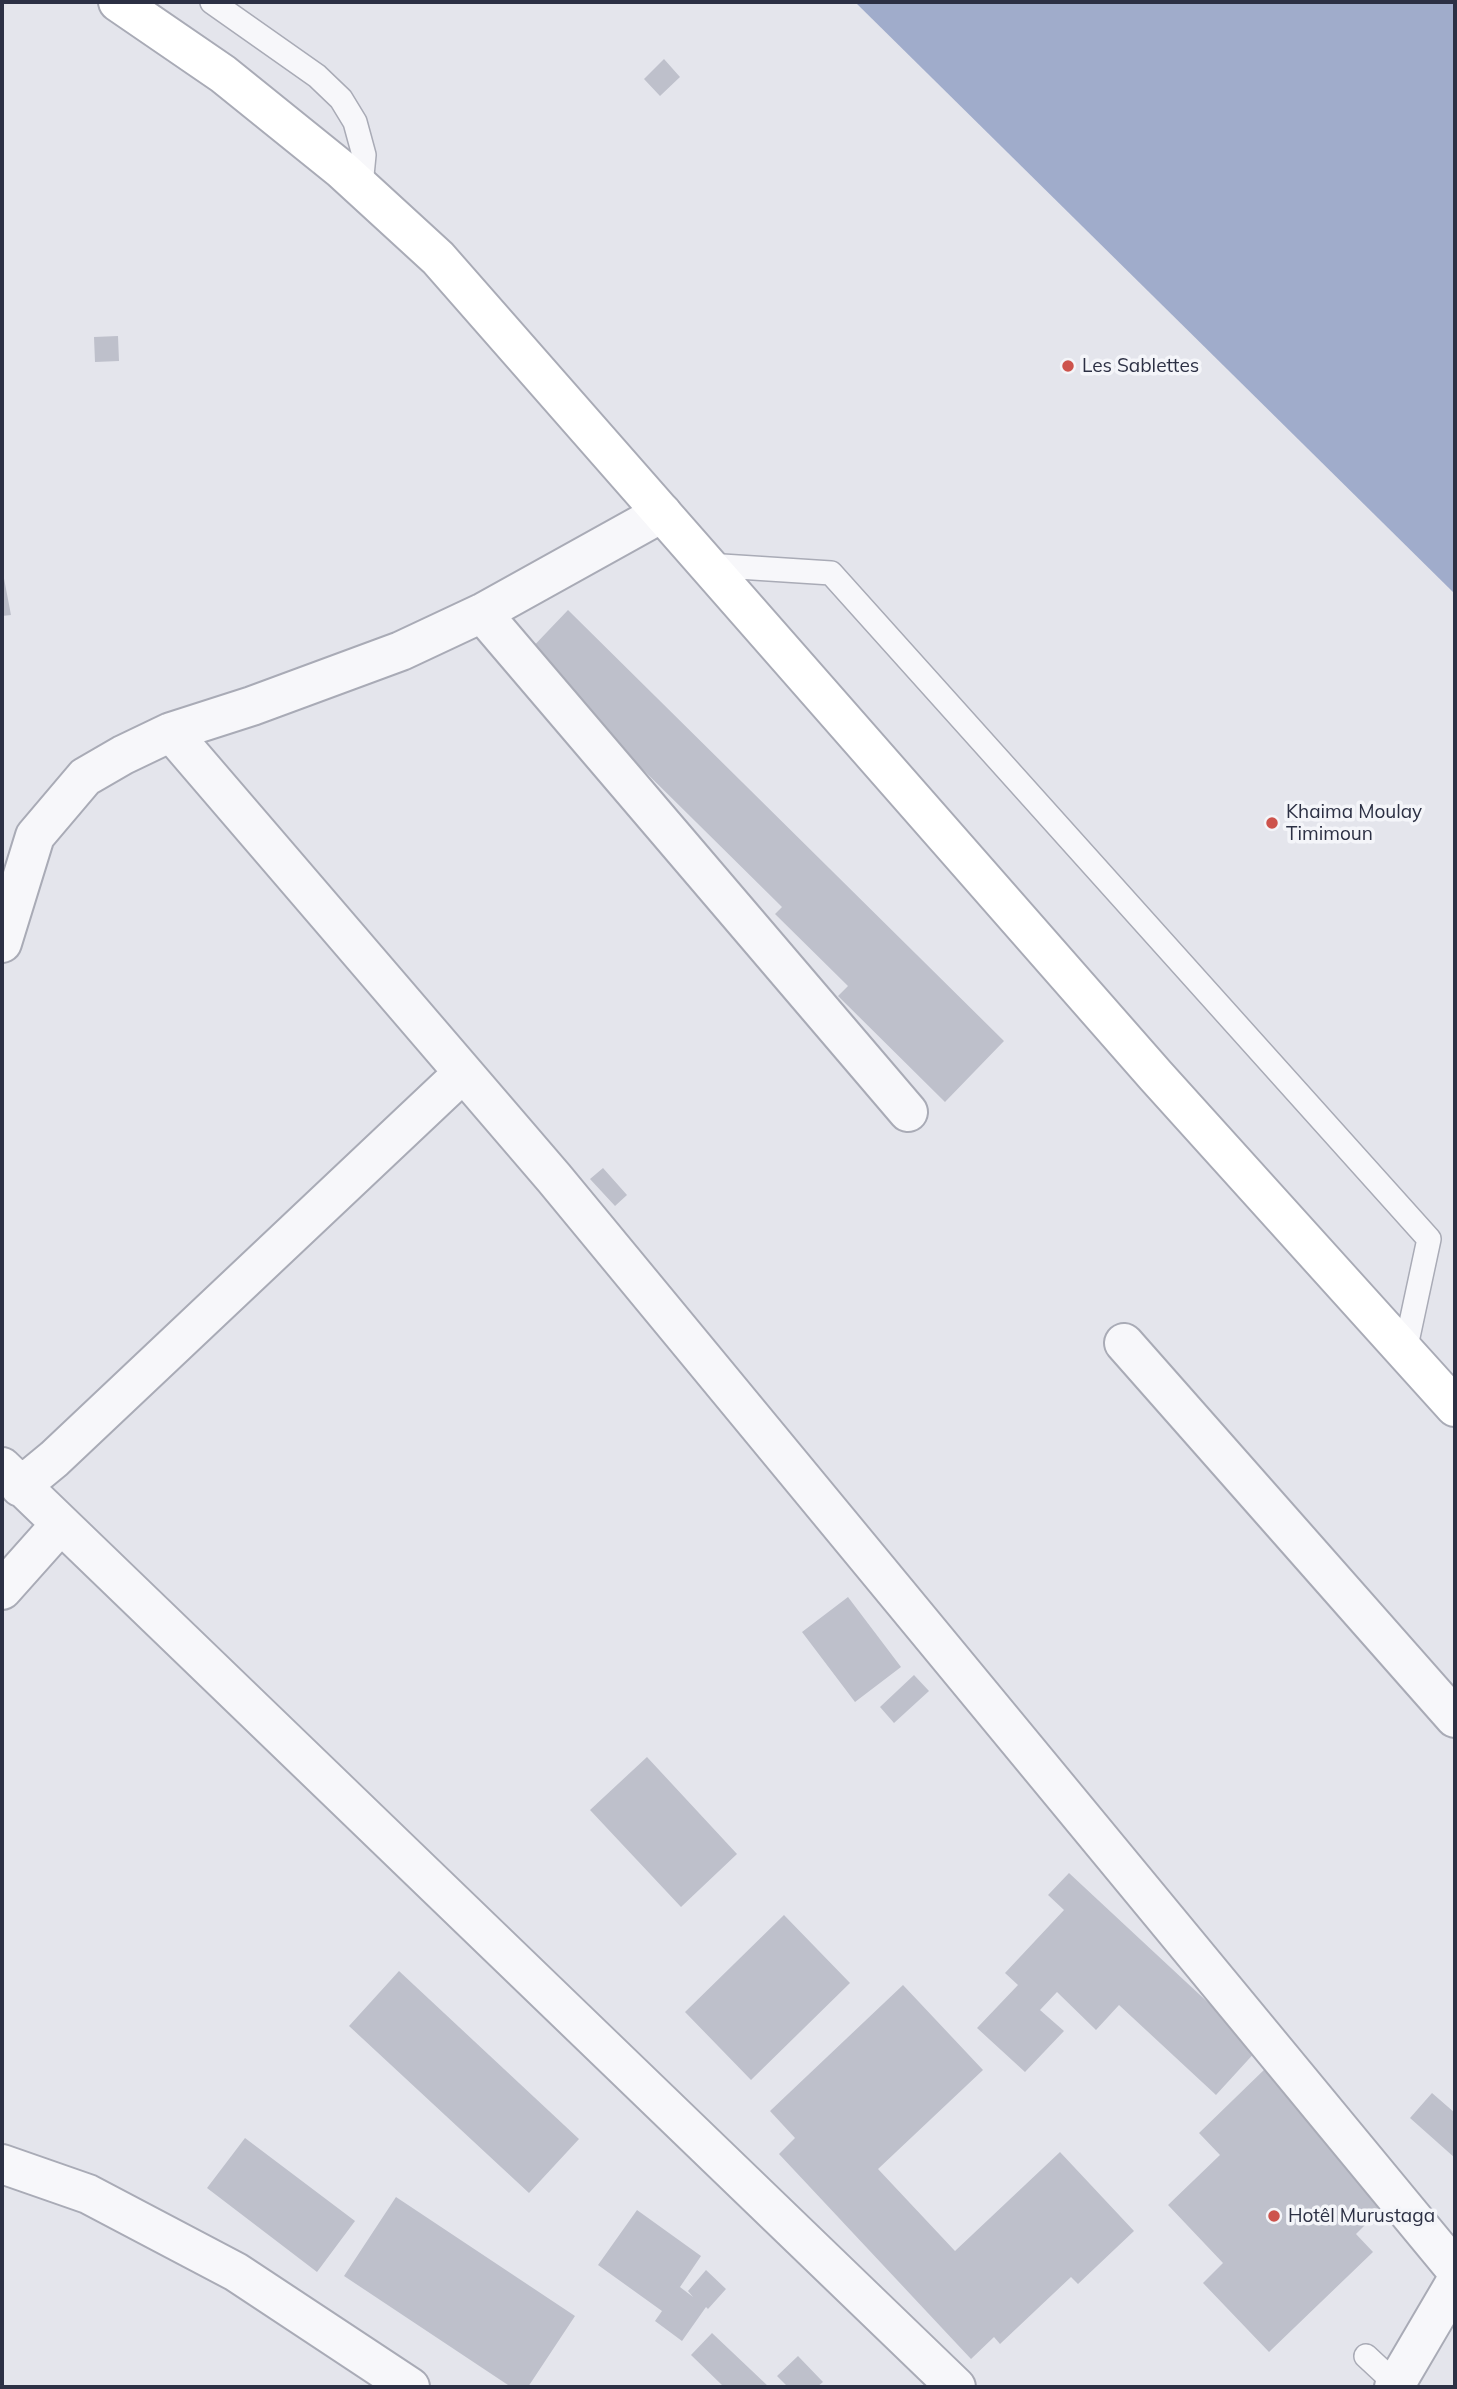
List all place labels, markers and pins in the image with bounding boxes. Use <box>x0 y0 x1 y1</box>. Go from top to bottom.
place label: Les Sablettes <box>1082 355 1199 377</box>
marker: Les Sablettes <box>1060 358 1076 374</box>
place label: Khaima Moulay Timimoun <box>1286 801 1422 845</box>
marker: Khaima Moulay Timimoun <box>1264 815 1280 831</box>
place label: Hotêl Murustaga <box>1288 2205 1435 2227</box>
marker: Hotêl Murustaga <box>1266 2208 1282 2224</box>

